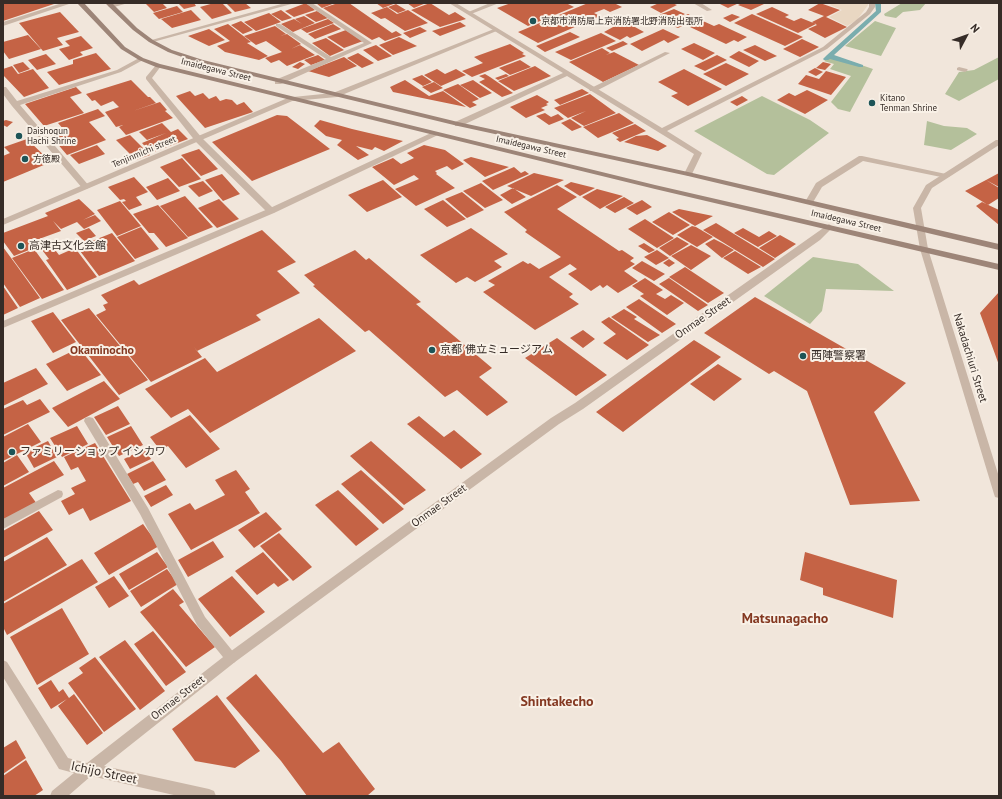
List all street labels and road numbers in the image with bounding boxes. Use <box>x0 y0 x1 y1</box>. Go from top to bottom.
street label: Imaidegawa Street <box>180 56 252 84</box>
street label: Tenjinmichi street <box>110 134 178 170</box>
street label: Imaidegawa Street <box>495 134 567 160</box>
street label: Imaidegawa Street <box>810 208 882 234</box>
street label: Onmae Street <box>673 294 733 342</box>
street label: Nakadachiuri Street <box>950 312 990 404</box>
street label: Onmae Street <box>409 482 469 530</box>
street label: Onmae Street <box>149 673 207 723</box>
street label: Ichijo Street <box>69 758 139 788</box>

